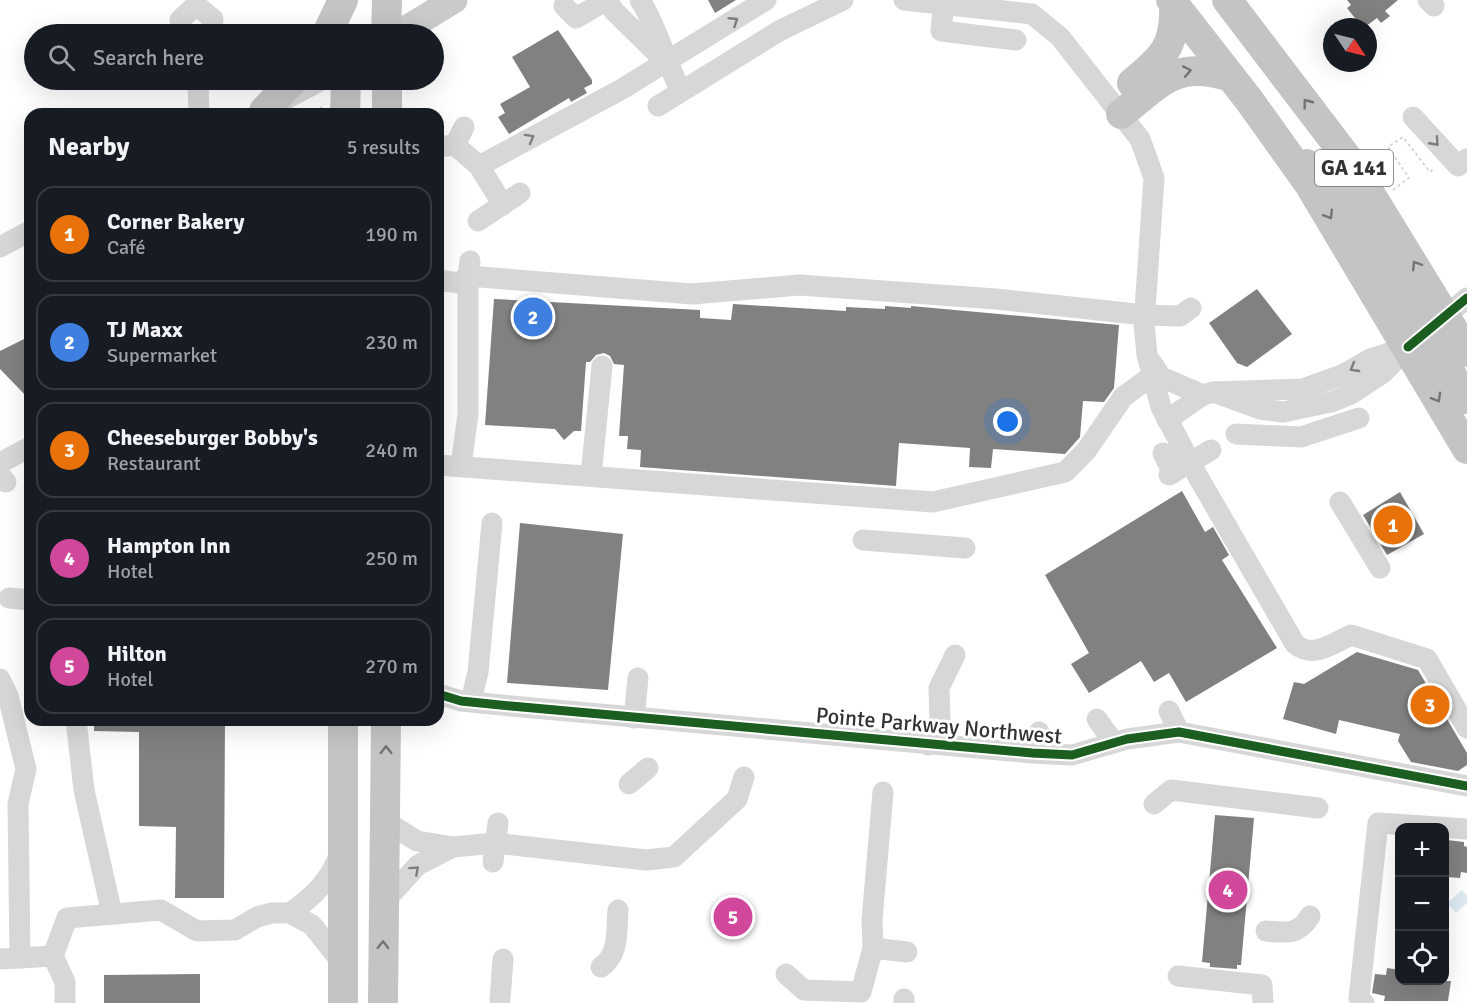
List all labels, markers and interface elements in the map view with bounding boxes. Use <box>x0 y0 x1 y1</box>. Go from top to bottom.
one-way arrow <box>728 17 739 28</box>
north arrow <box>1323 18 1377 72</box>
search box <box>24 24 444 90</box>
icon: search <box>45 41 78 74</box>
text: Search here <box>93 44 204 71</box>
one-way arrow <box>1181 65 1191 78</box>
one-way arrow <box>1304 99 1315 110</box>
text: Nearby <box>48 131 129 163</box>
one-way arrow <box>524 134 534 145</box>
text: 5 results <box>347 135 420 160</box>
one-way arrow <box>1428 135 1439 146</box>
road number: GA 141 <box>1315 150 1393 186</box>
text: Corner Bakery <box>107 208 244 235</box>
one-way arrow <box>1321 209 1333 219</box>
text: 1 <box>64 222 75 247</box>
text: 190 m <box>365 222 418 247</box>
text: Café <box>107 235 146 260</box>
one-way arrow <box>1411 261 1423 271</box>
pin: 2 <box>514 294 552 340</box>
text: TJ Maxx <box>107 316 183 343</box>
text: 2 <box>64 330 75 355</box>
text: 230 m <box>365 330 418 355</box>
text: Supermarket <box>107 343 217 368</box>
one-way arrow <box>1350 361 1360 373</box>
one-way arrow <box>1430 392 1442 402</box>
your location <box>993 407 1022 436</box>
text: Cheeseburger Bobby's <box>107 424 318 451</box>
text: 3 <box>64 438 75 463</box>
text: 240 m <box>365 438 418 463</box>
text: Restaurant <box>107 451 201 476</box>
pin: 1 <box>1374 502 1412 548</box>
text: Hampton Inn <box>107 532 230 559</box>
text: 4 <box>64 546 75 571</box>
text: 250 m <box>365 546 418 571</box>
text: Hotel <box>107 559 153 584</box>
text: Hilton <box>107 640 167 667</box>
text: 5 <box>64 654 75 679</box>
text: 270 m <box>365 654 418 679</box>
text: Hotel <box>107 667 153 692</box>
pin: 3 <box>1410 682 1450 728</box>
street label: Pointe Parkway Northwest <box>815 701 1063 750</box>
one-way arrow <box>380 745 392 754</box>
map controls <box>1395 823 1449 985</box>
button: + <box>1395 823 1449 877</box>
one-way arrow <box>408 866 418 877</box>
pin: 4 <box>1208 868 1248 912</box>
button: − <box>1395 877 1449 931</box>
pin: 5 <box>714 894 752 940</box>
button: locate <box>1395 931 1449 985</box>
one-way arrow <box>377 940 389 949</box>

